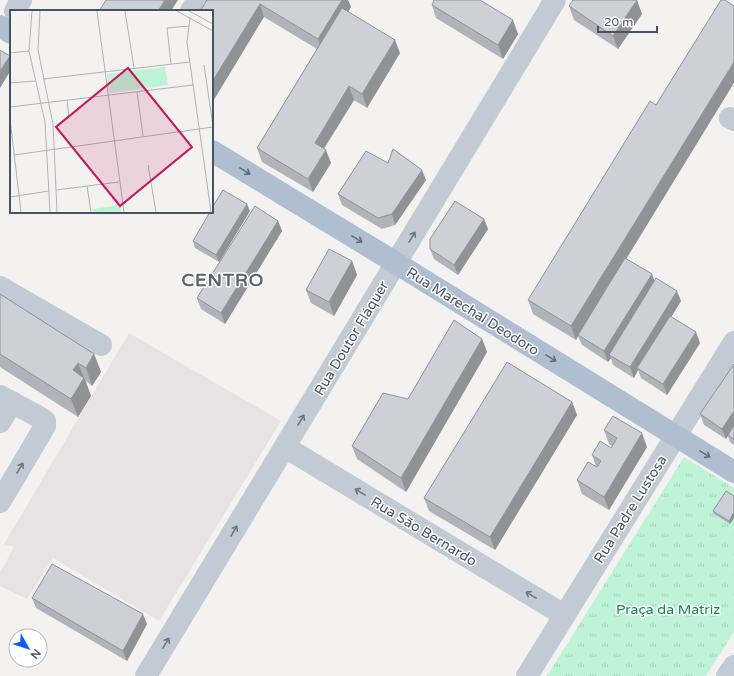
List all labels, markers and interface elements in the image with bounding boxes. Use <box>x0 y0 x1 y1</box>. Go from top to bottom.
scale bar <box>598 8 657 34</box>
inset map <box>10 10 213 213</box>
text: 20 m <box>604 15 633 29</box>
one-way arrow <box>239 168 251 176</box>
one-way arrow <box>408 231 416 243</box>
one-way arrow <box>351 235 363 243</box>
street label: Rua Marechal Deodoro <box>403 264 542 359</box>
district label: CENTRO <box>182 269 264 291</box>
street label: Rua Doutor Fláquer <box>311 277 393 399</box>
one-way arrow <box>545 355 557 363</box>
one-way arrow <box>297 414 305 426</box>
one-way arrow <box>699 450 711 458</box>
street label: Rua Padre Lustosa <box>590 452 671 566</box>
one-way arrow <box>16 463 24 474</box>
one-way arrow <box>355 488 366 496</box>
street label: Rua São Bernardo <box>368 493 480 570</box>
one-way arrow <box>230 525 238 537</box>
one-way arrow <box>525 591 537 599</box>
park label: Praça da Matriz <box>616 601 720 618</box>
north arrow <box>8 628 48 668</box>
one-way arrow <box>163 637 171 649</box>
text: N <box>28 646 43 662</box>

